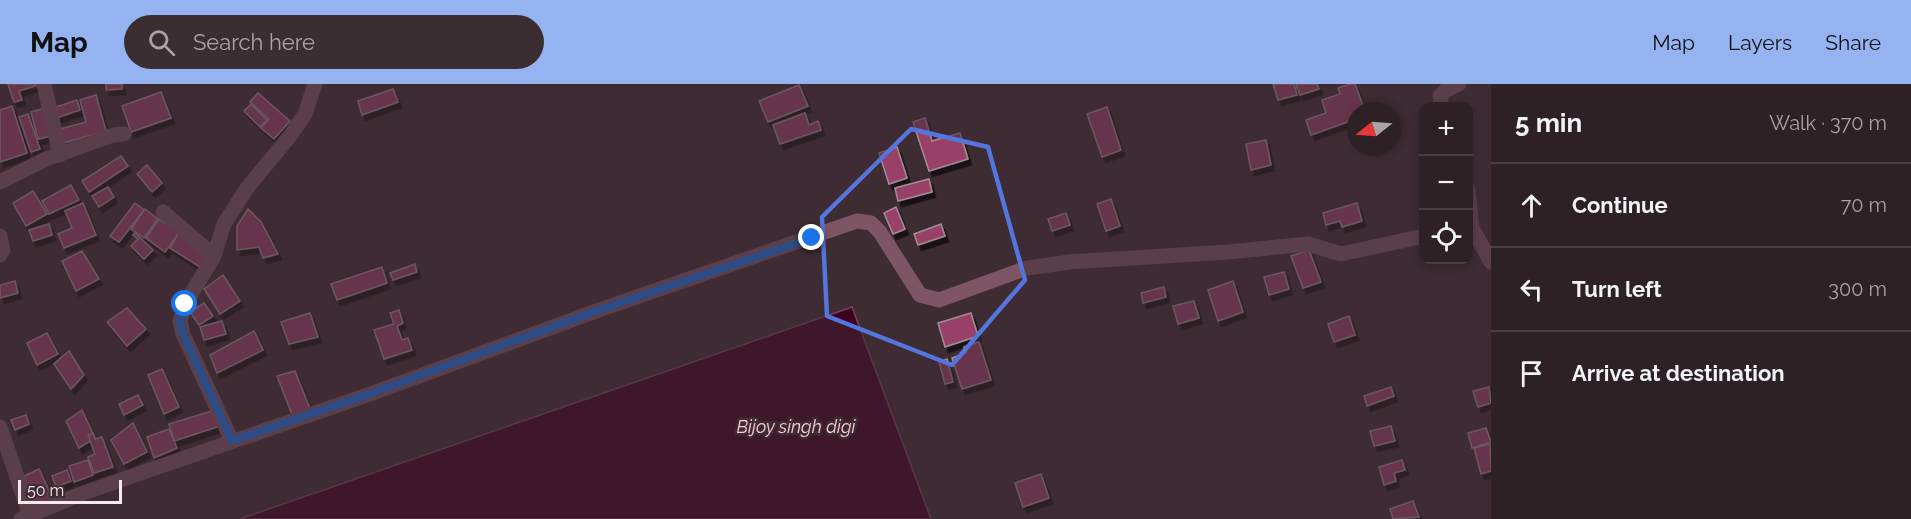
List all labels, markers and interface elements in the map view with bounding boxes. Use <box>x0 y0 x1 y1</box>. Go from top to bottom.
search box <box>124 15 544 69</box>
text: Map <box>30 26 88 59</box>
icon: search <box>145 26 178 59</box>
text: Search here <box>193 29 315 55</box>
text: Map <box>1652 30 1695 55</box>
text: Layers <box>1728 30 1792 55</box>
text: Share <box>1825 30 1881 55</box>
north arrow <box>1347 102 1401 156</box>
map controls <box>1419 102 1473 264</box>
button: + <box>1419 102 1473 156</box>
text: 5 min <box>1515 108 1582 138</box>
text: Walk · 370 m <box>1769 111 1887 135</box>
button: − <box>1419 156 1473 210</box>
icon: ahead <box>1515 189 1548 222</box>
text: Continue <box>1572 192 1668 218</box>
text: 70 m <box>1841 193 1887 217</box>
button: locate <box>1419 210 1473 264</box>
route end <box>798 224 824 250</box>
icon: left <box>1515 273 1548 306</box>
text: Turn left <box>1572 276 1662 302</box>
text: 300 m <box>1828 277 1887 301</box>
route start <box>171 290 197 316</box>
icon: arrive <box>1515 357 1548 390</box>
text: Arrive at destination <box>1572 360 1785 386</box>
water label: Bijoy singh digi <box>737 416 857 437</box>
scale bar <box>18 477 122 504</box>
text: 50 m <box>27 481 64 500</box>

